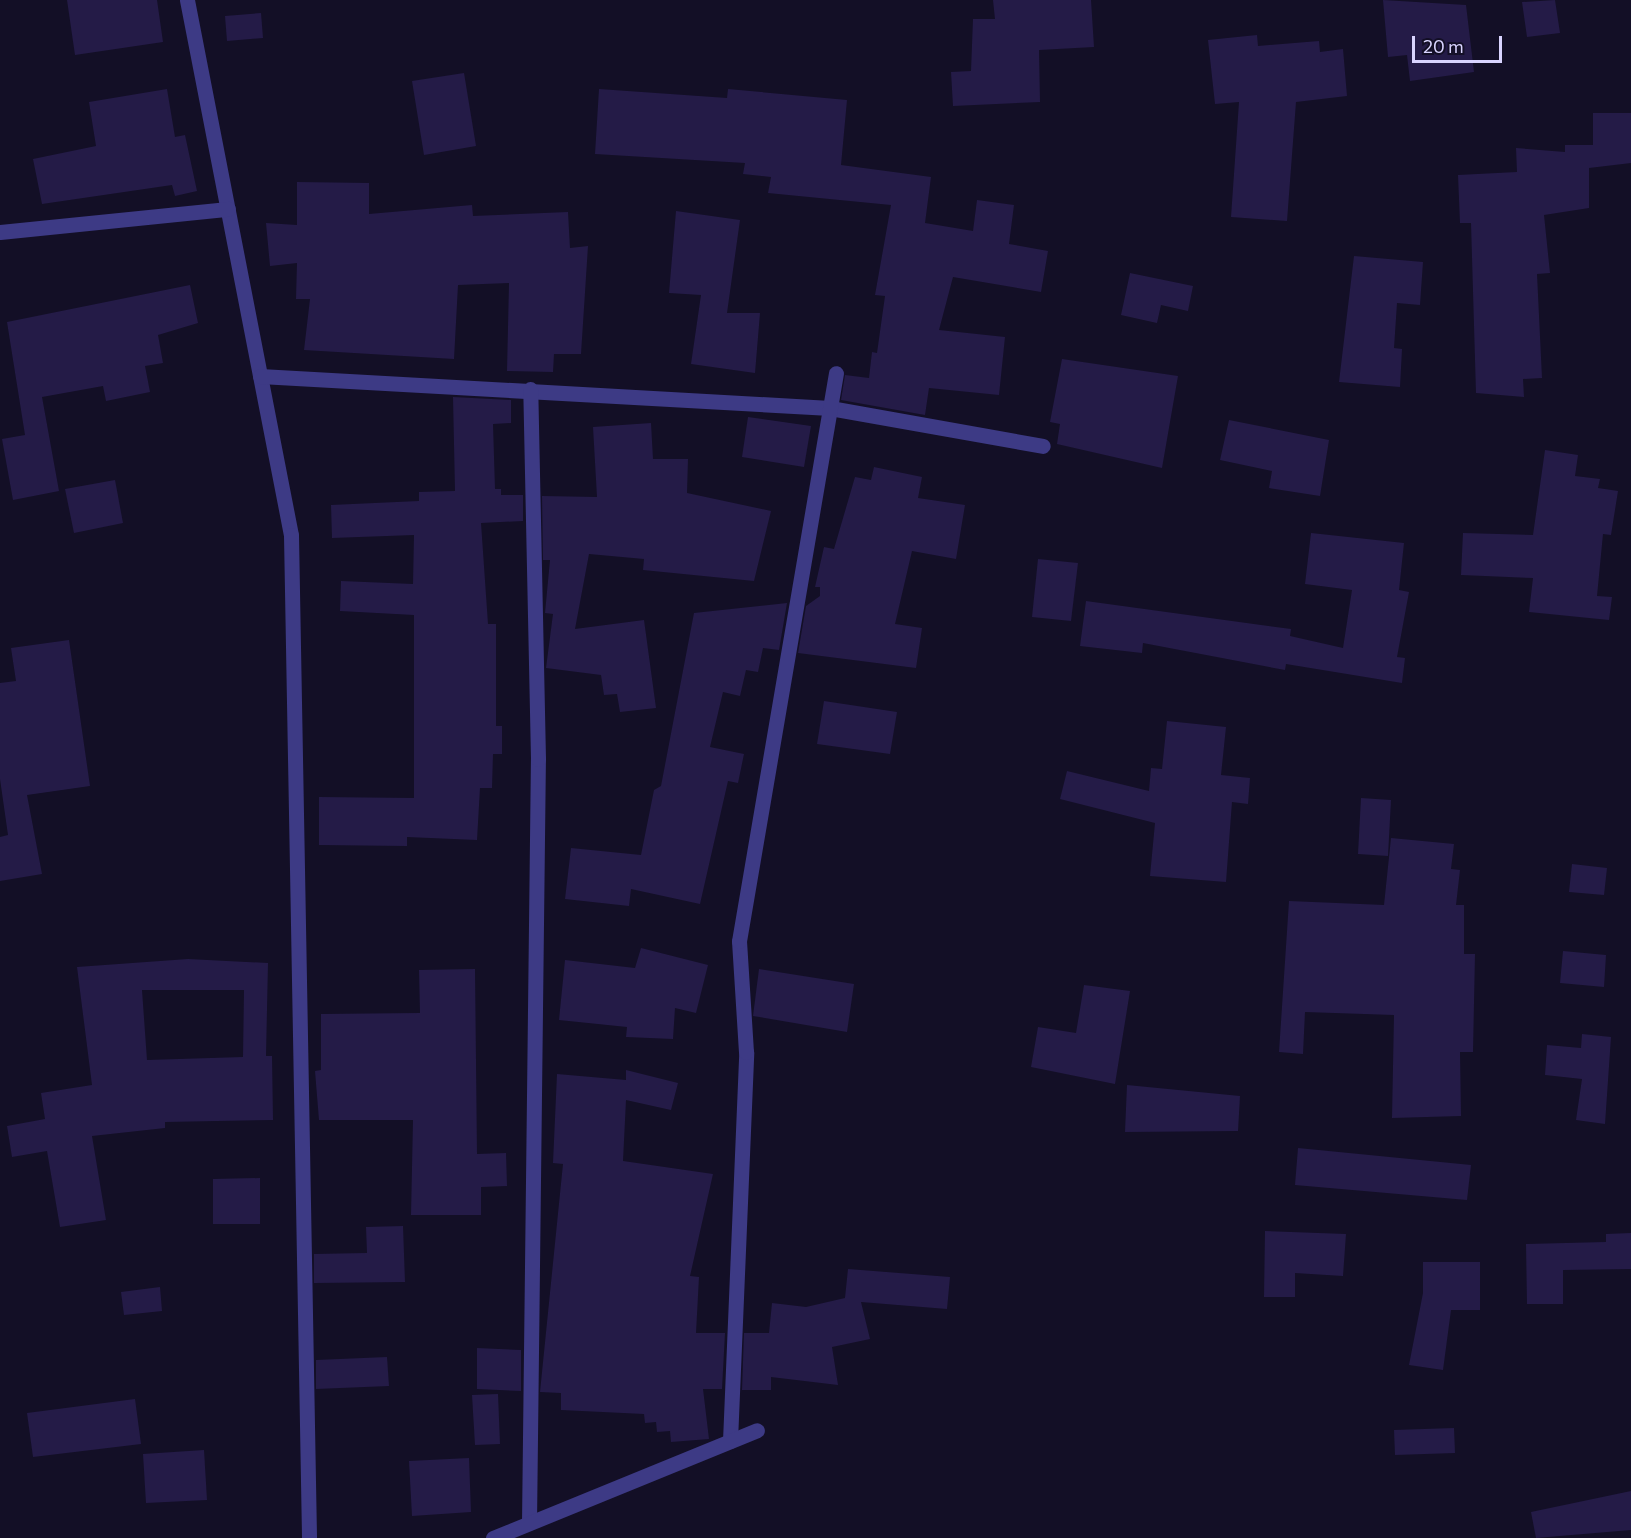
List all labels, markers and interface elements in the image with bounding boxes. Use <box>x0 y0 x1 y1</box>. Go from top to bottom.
scale bar <box>1415 24 1505 62</box>
text: 20 m <box>1423 35 1464 57</box>

